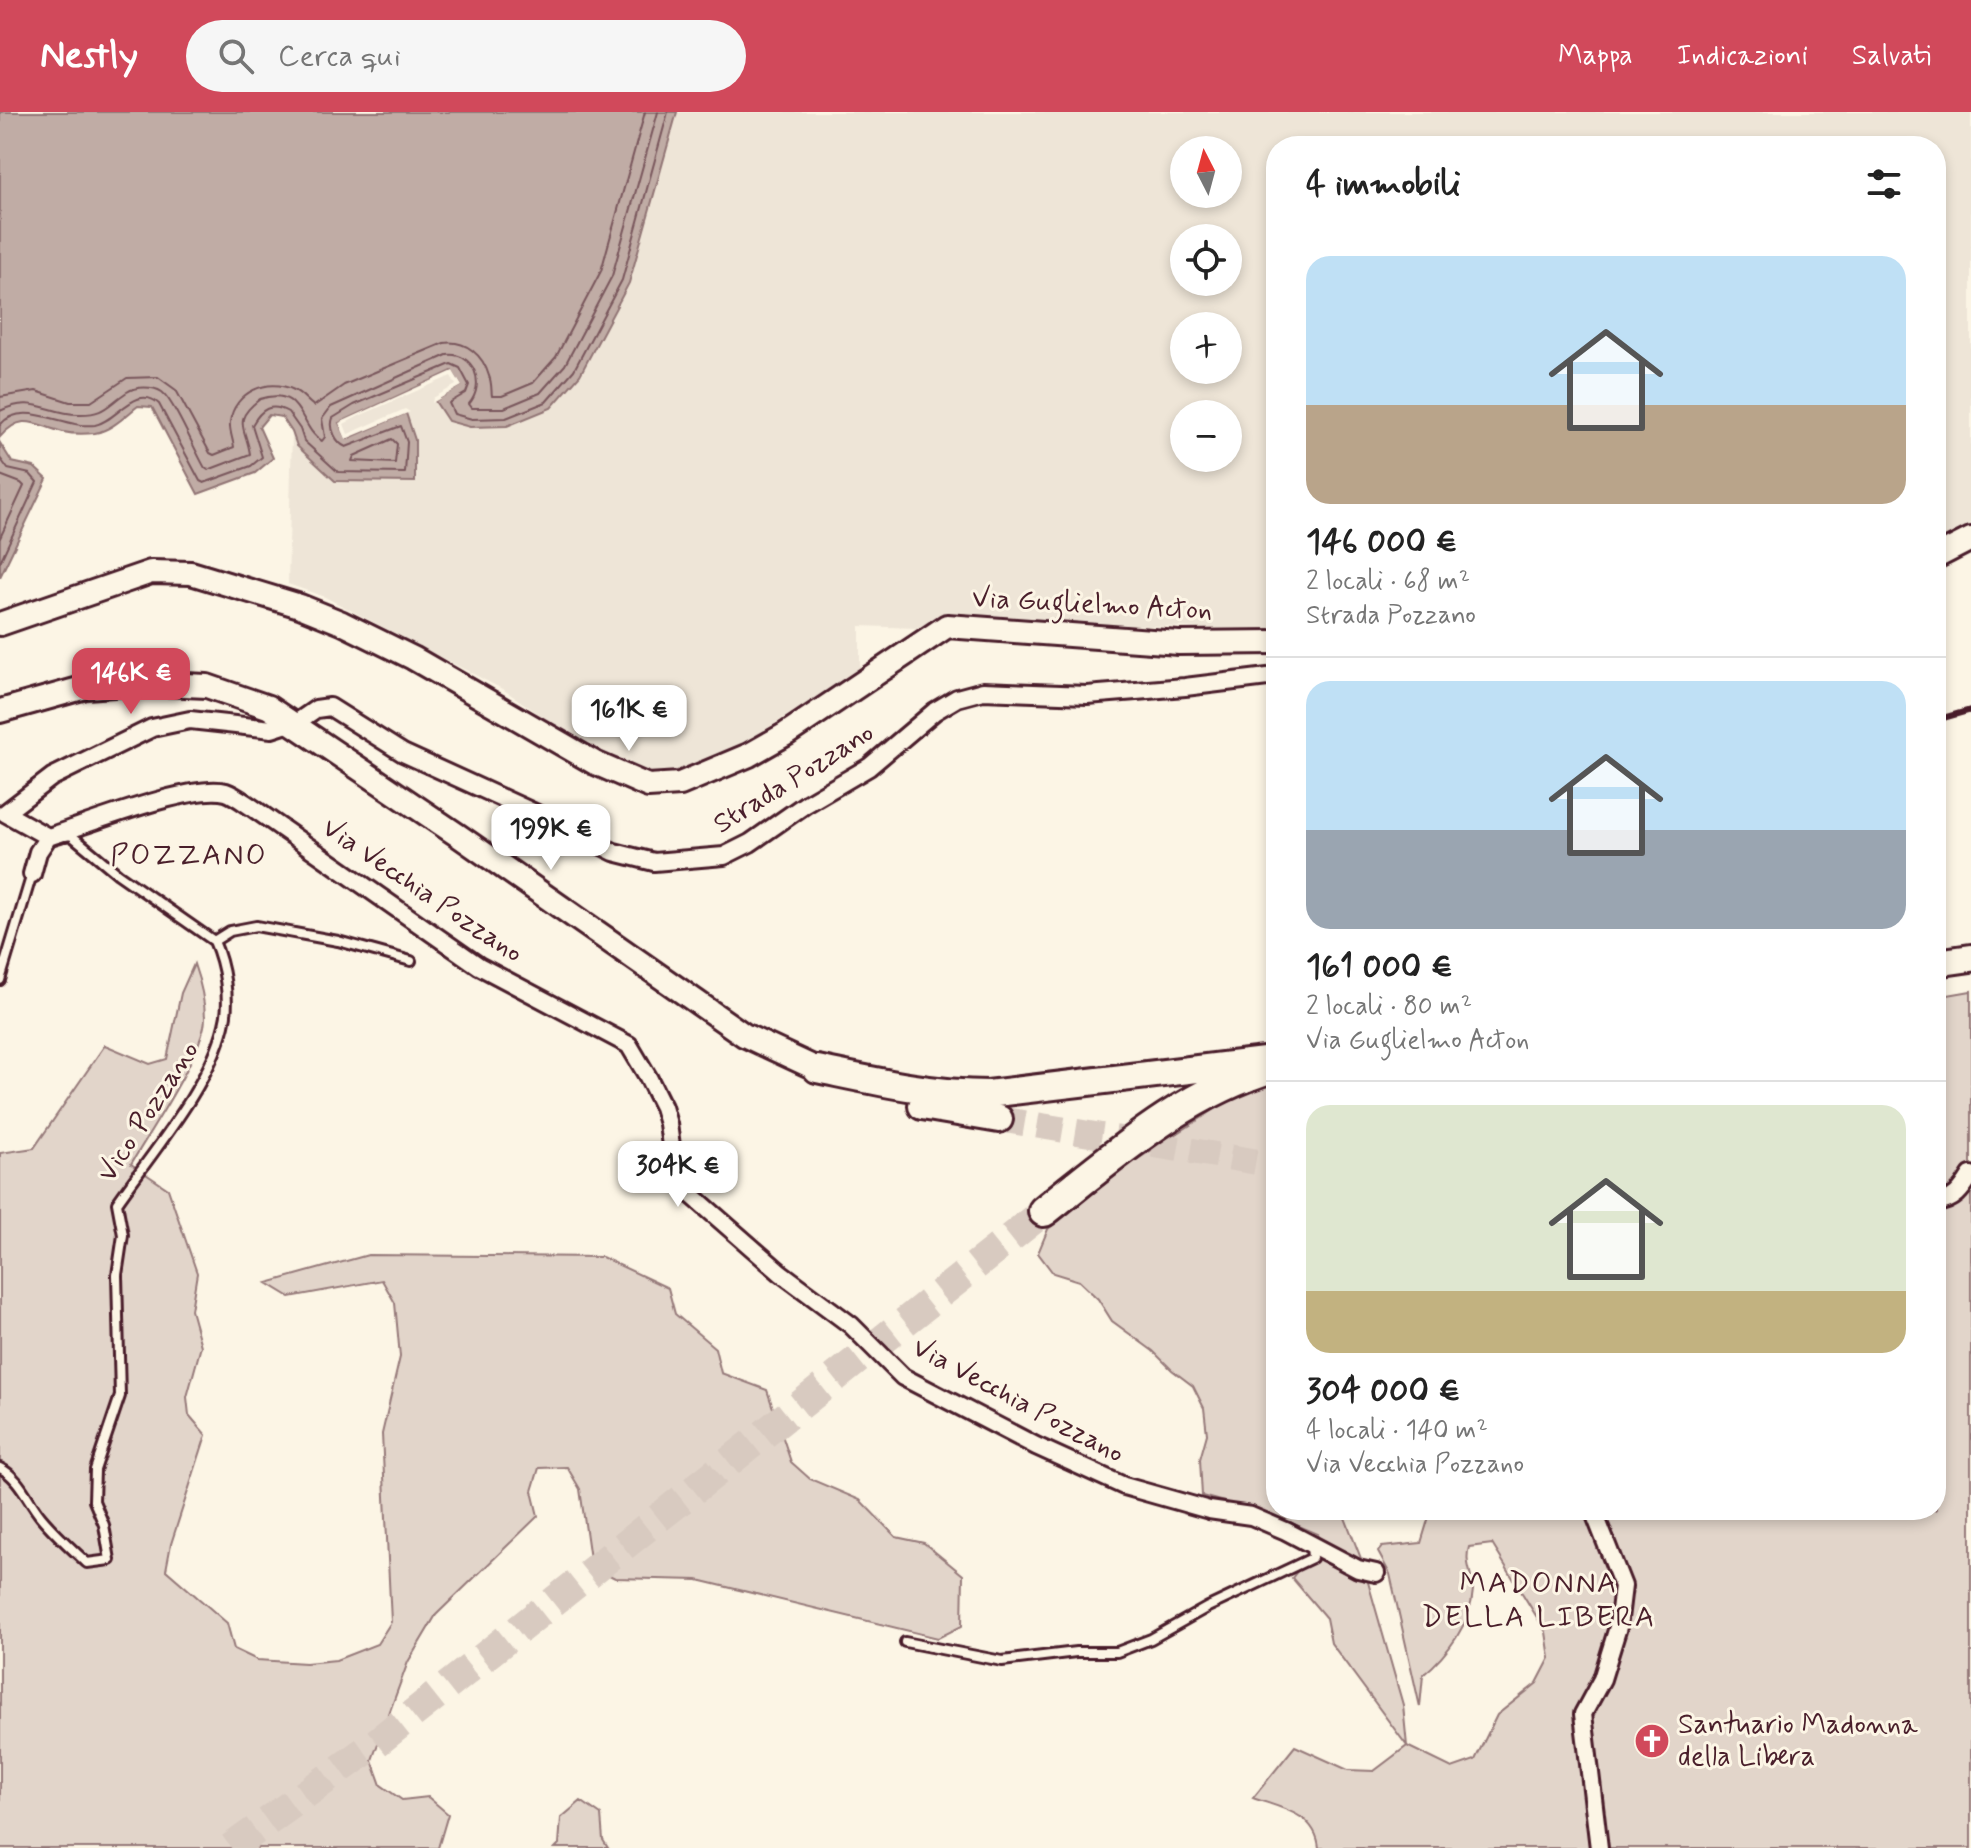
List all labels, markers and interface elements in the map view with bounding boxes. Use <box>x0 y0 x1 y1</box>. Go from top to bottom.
search box <box>186 20 746 92</box>
text: Nestly <box>40 32 138 81</box>
icon: search <box>214 34 258 78</box>
text: Cerca qui <box>278 37 401 76</box>
text: Mappa <box>1558 38 1633 75</box>
text: Indicazioni <box>1677 38 1808 75</box>
text: Salvati <box>1852 38 1931 75</box>
north arrow <box>1170 136 1242 208</box>
map controls <box>1170 136 1242 472</box>
text: 4 immobili <box>1306 162 1461 207</box>
icon: filters <box>1862 162 1906 206</box>
button: locate <box>1170 224 1242 296</box>
icon: home <box>1534 308 1678 452</box>
button: + <box>1170 312 1242 384</box>
button: − <box>1170 400 1242 472</box>
text: 146 000 € <box>1306 520 1457 565</box>
text: 2 locali · 68 m² <box>1306 565 1470 599</box>
street label: Via Guglielmo Acton <box>971 580 1213 633</box>
text: Strada Pozzano <box>1306 599 1476 633</box>
pin: 146K € <box>66 648 196 716</box>
text: 146K € <box>90 657 172 691</box>
pin: 161K € <box>564 685 694 753</box>
text: 161K € <box>590 694 668 728</box>
street label: Strada Pozzano <box>707 715 881 843</box>
icon: home <box>1534 733 1678 877</box>
pin: 199K € <box>486 804 616 872</box>
street label: Via Vecchia Pozzano <box>314 810 530 972</box>
text: 199K € <box>509 813 593 847</box>
district label: POZZANO <box>110 836 268 875</box>
text: 161 000 € <box>1306 945 1453 990</box>
text: 2 locali · 80 m² <box>1306 990 1472 1024</box>
text: Via Guglielmo Acton <box>1306 1024 1529 1058</box>
street label: Vico Pozzano <box>90 1034 208 1190</box>
pin: 304K € <box>613 1141 743 1209</box>
text: 304K € <box>636 1150 720 1184</box>
icon: home <box>1534 1157 1678 1301</box>
street label: Via Vecchia Pozzano <box>906 1330 1130 1472</box>
text: 304 000 € <box>1306 1369 1460 1414</box>
text: 4 locali · 140 m² <box>1306 1414 1488 1448</box>
text: Via Vecchia Pozzano <box>1306 1448 1524 1482</box>
district label: MADONNA DELLA LIBERA <box>1422 1564 1656 1637</box>
place label: Santuario Madonna della Libera <box>1678 1707 1918 1776</box>
church icon: Santuario Madonna della Libera <box>1633 1722 1671 1760</box>

